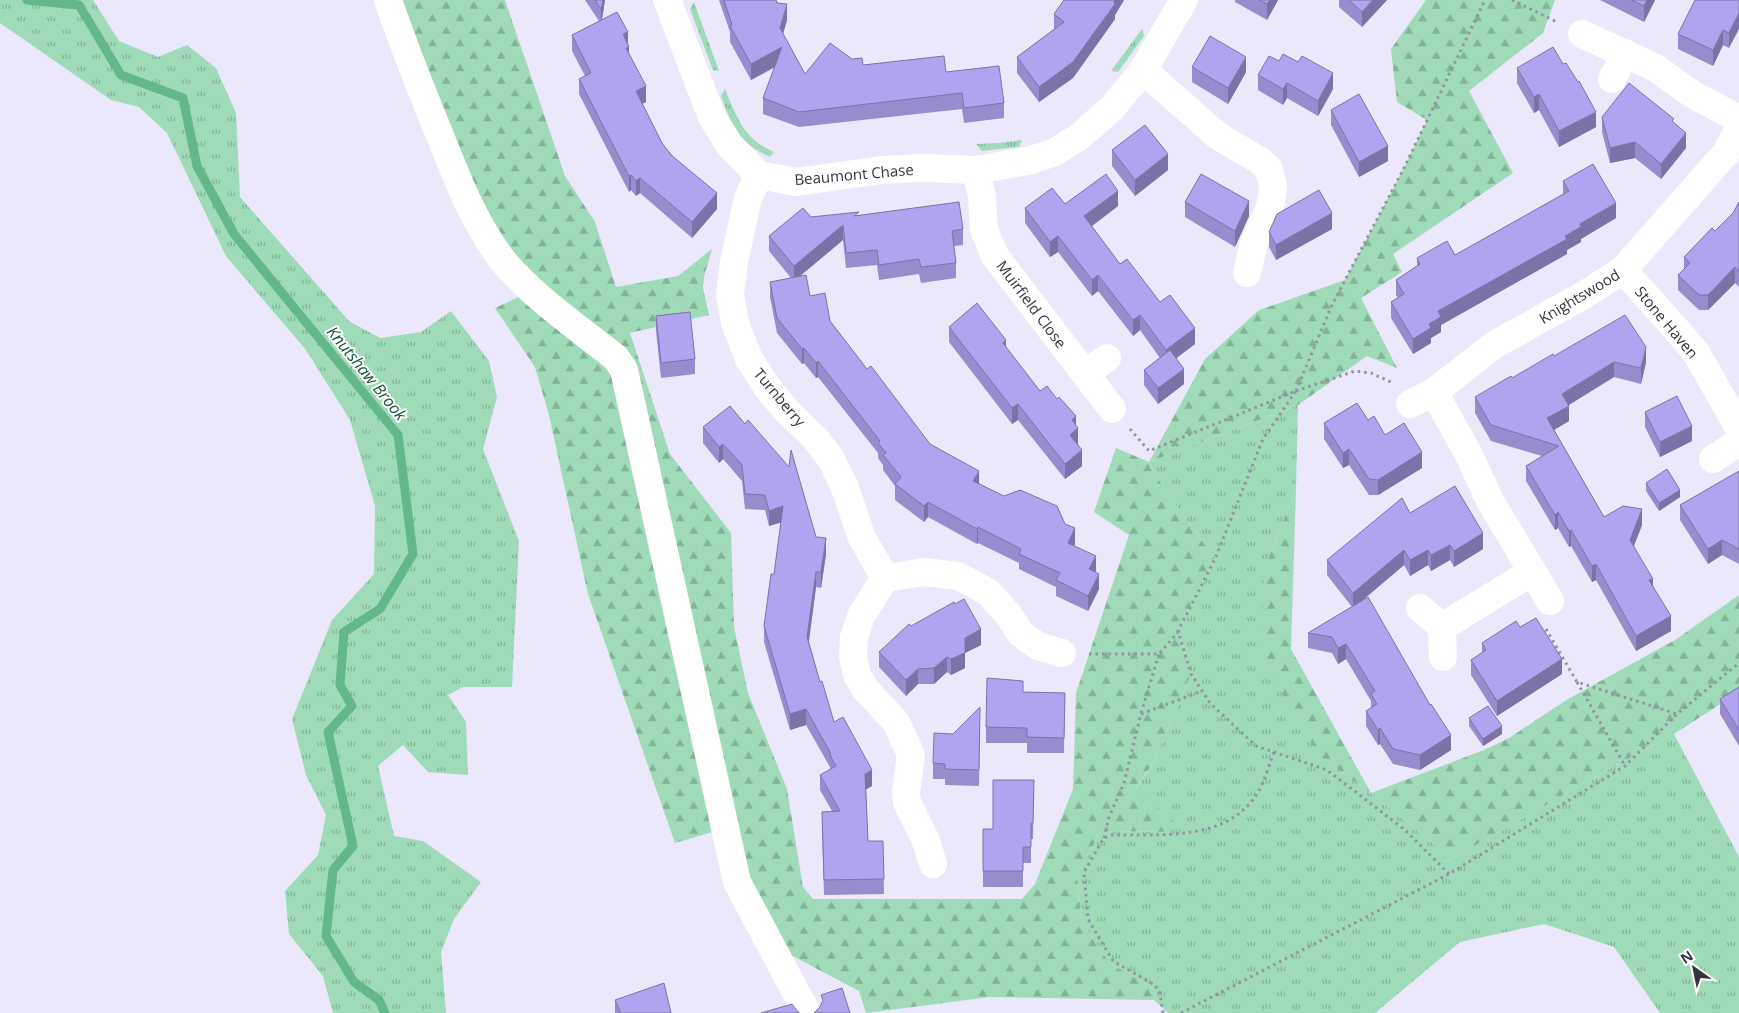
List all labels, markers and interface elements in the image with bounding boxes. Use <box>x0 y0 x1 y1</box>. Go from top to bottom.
street label: Beaumont Chase <box>794 159 914 189</box>
street label: Muirfield Close <box>993 256 1071 352</box>
street label: Knightswood <box>1535 264 1623 328</box>
street label: Stone Haven <box>1631 282 1703 362</box>
water label: Knutshaw Brook <box>322 321 413 426</box>
street label: Turnberry <box>750 364 811 431</box>
north arrow <box>1669 943 1719 993</box>
text: N <box>1677 946 1697 968</box>

